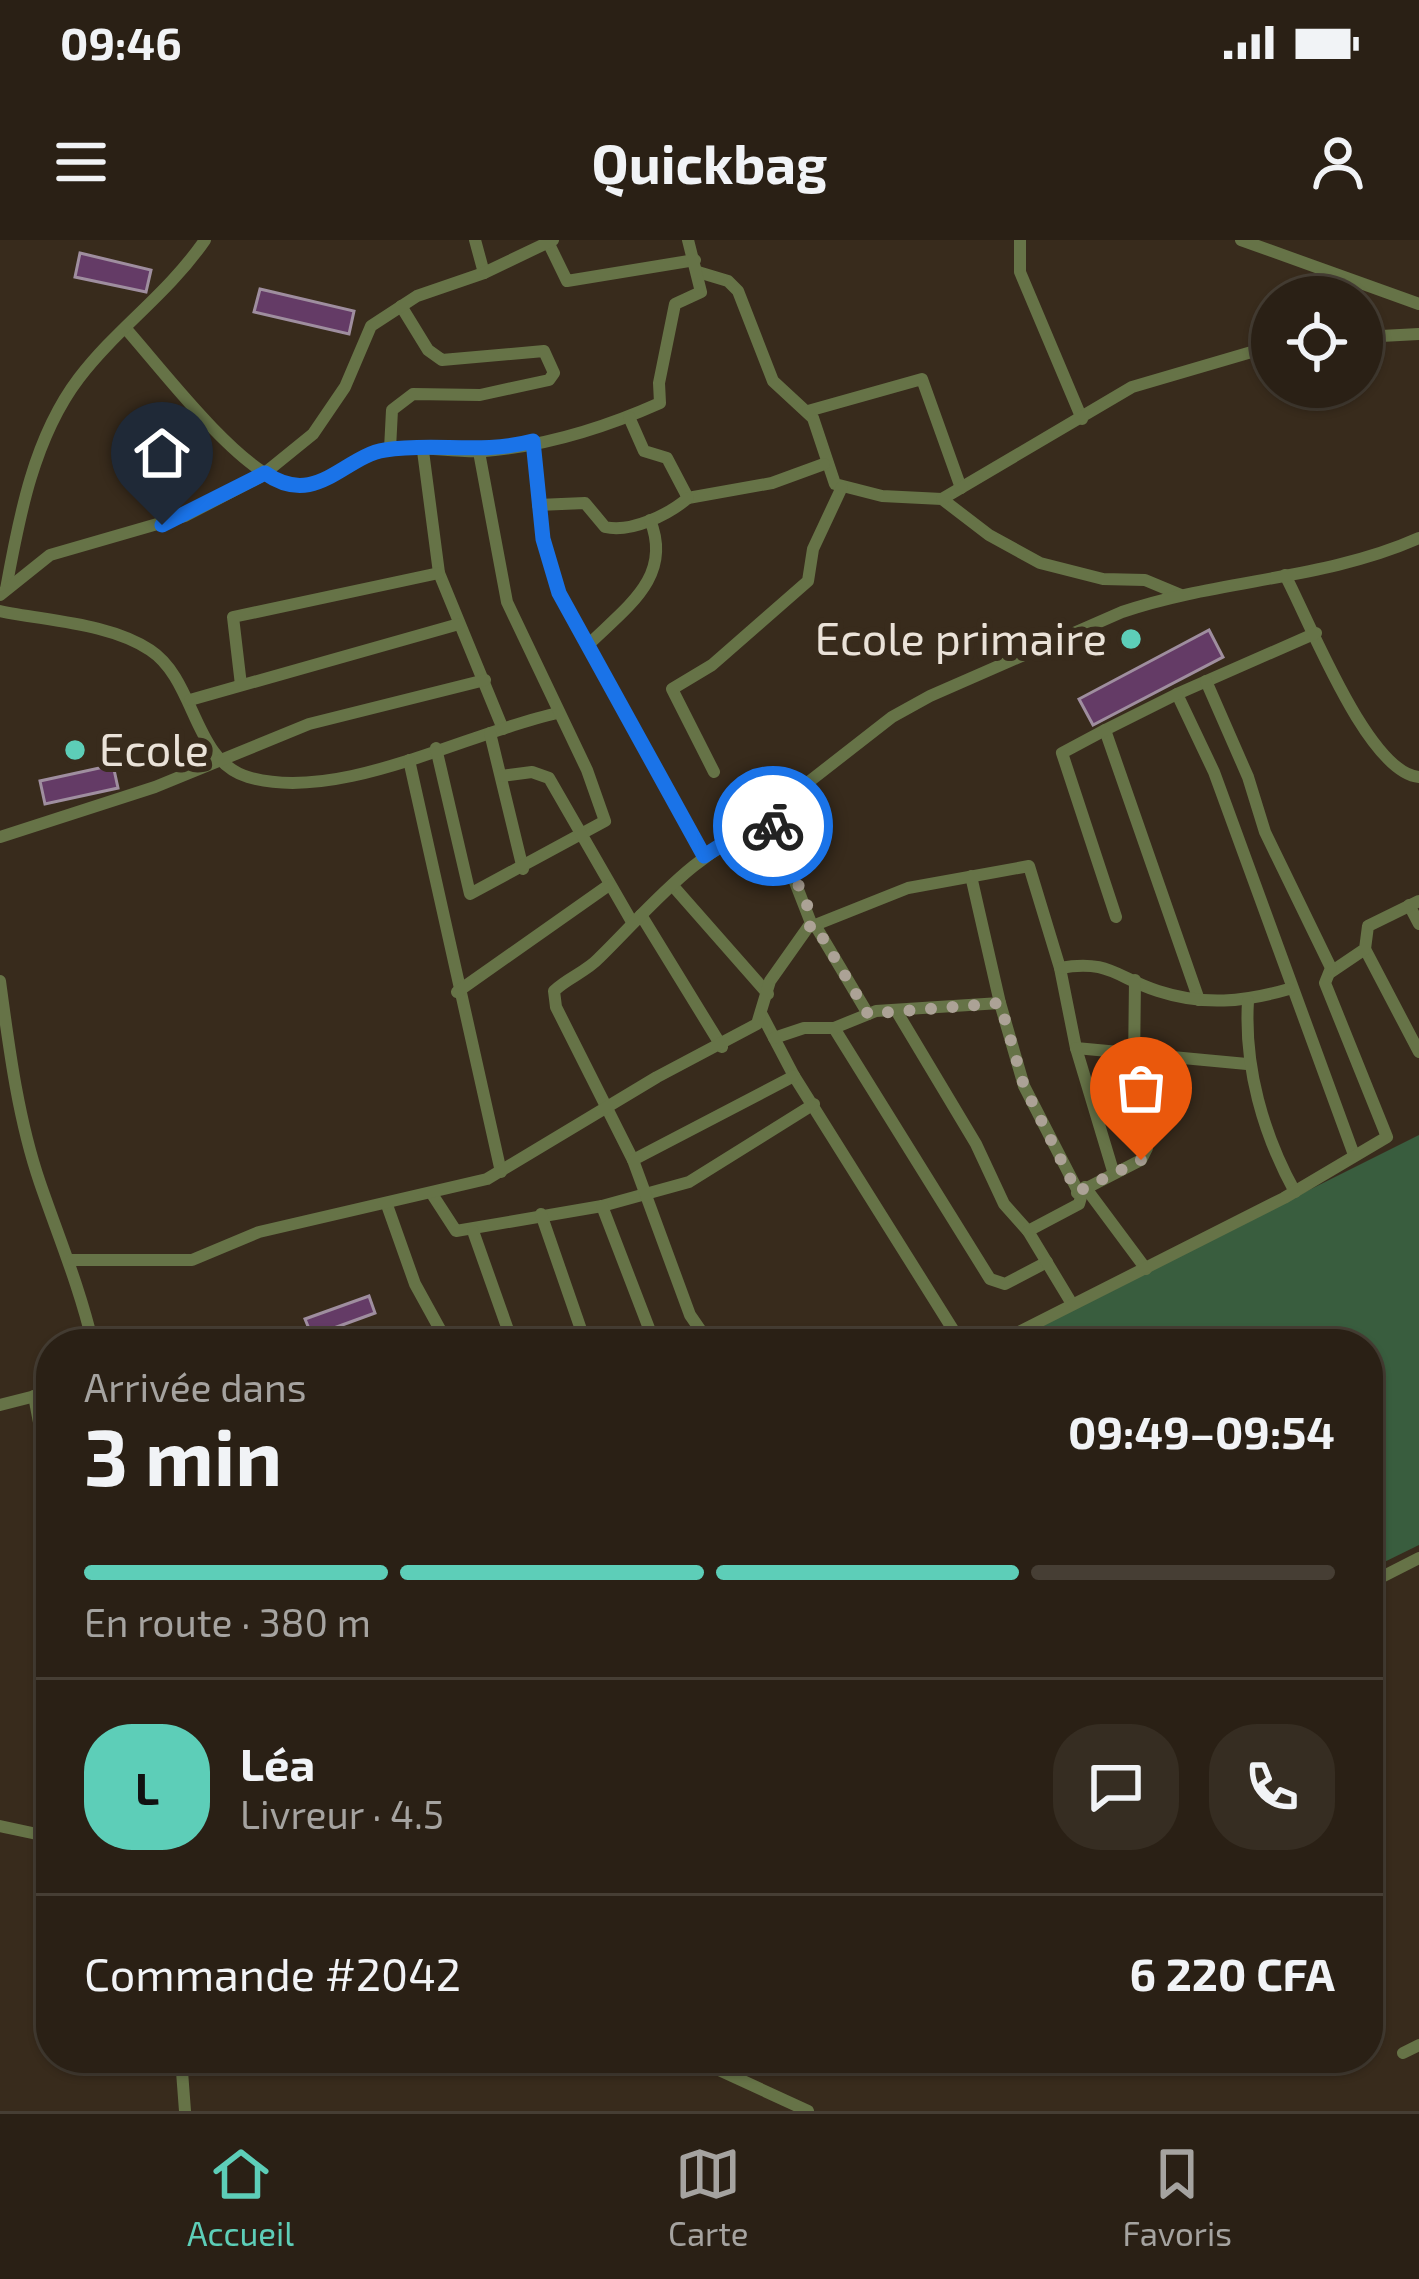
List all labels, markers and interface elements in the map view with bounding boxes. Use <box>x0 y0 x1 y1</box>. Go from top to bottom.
text: 09:46 <box>60 15 182 69</box>
icon: menu <box>48 129 114 195</box>
icon: person <box>1305 129 1371 195</box>
text: Quickbag <box>592 130 827 195</box>
map controls <box>1251 276 1383 408</box>
button: locate <box>1251 276 1383 408</box>
pin <box>111 402 213 525</box>
icon: home <box>129 420 195 486</box>
place label: Ecole primaire <box>815 610 1107 664</box>
marker: Ecole primaire <box>1118 626 1144 652</box>
place label: Ecole <box>99 721 209 775</box>
marker: Ecole <box>62 737 88 763</box>
courier <box>713 766 833 886</box>
icon: bike <box>740 793 806 859</box>
pin <box>1090 1037 1192 1160</box>
icon: bag <box>1108 1055 1174 1121</box>
text: Arrivée dans <box>84 1363 306 1410</box>
text: 09:49–09:54 <box>1068 1404 1335 1458</box>
text: 3 min <box>84 1408 282 1502</box>
text: En route · 380 m <box>84 1598 371 1645</box>
button: chat <box>1053 1724 1179 1850</box>
button: phone <box>1209 1724 1335 1850</box>
text: Léa <box>240 1736 315 1790</box>
text: L <box>135 1760 159 1814</box>
text: Livreur · 4.5 <box>240 1790 444 1837</box>
text: Commande #2042 <box>84 1946 461 2000</box>
text: 6 220 CFA <box>1129 1946 1335 2000</box>
tab: Accueil <box>187 2141 294 2253</box>
tab: Carte <box>668 2141 749 2253</box>
tab: Favoris <box>1123 2141 1232 2253</box>

